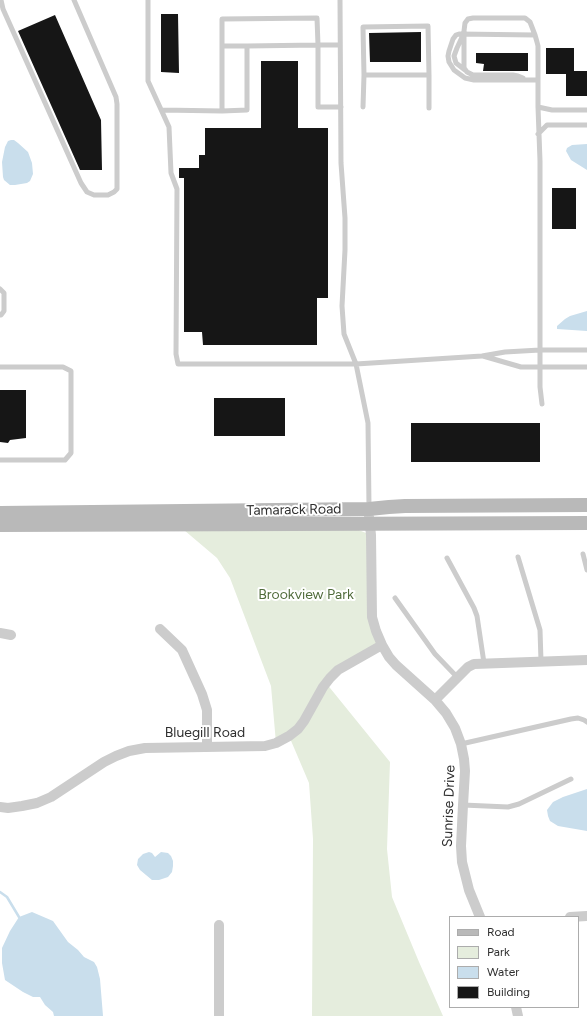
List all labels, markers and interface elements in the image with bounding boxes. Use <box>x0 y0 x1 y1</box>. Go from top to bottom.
street label: Tamarack Road <box>246 501 342 519</box>
park label: Brookview Park <box>258 587 354 603</box>
street label: Bluegill Road <box>165 725 245 741</box>
street label: Sunrise Drive <box>439 765 459 847</box>
legend <box>449 916 579 1008</box>
text: Road <box>487 925 515 939</box>
text: Park <box>487 945 510 959</box>
text: Water <box>487 965 519 979</box>
text: Building <box>487 985 530 999</box>

